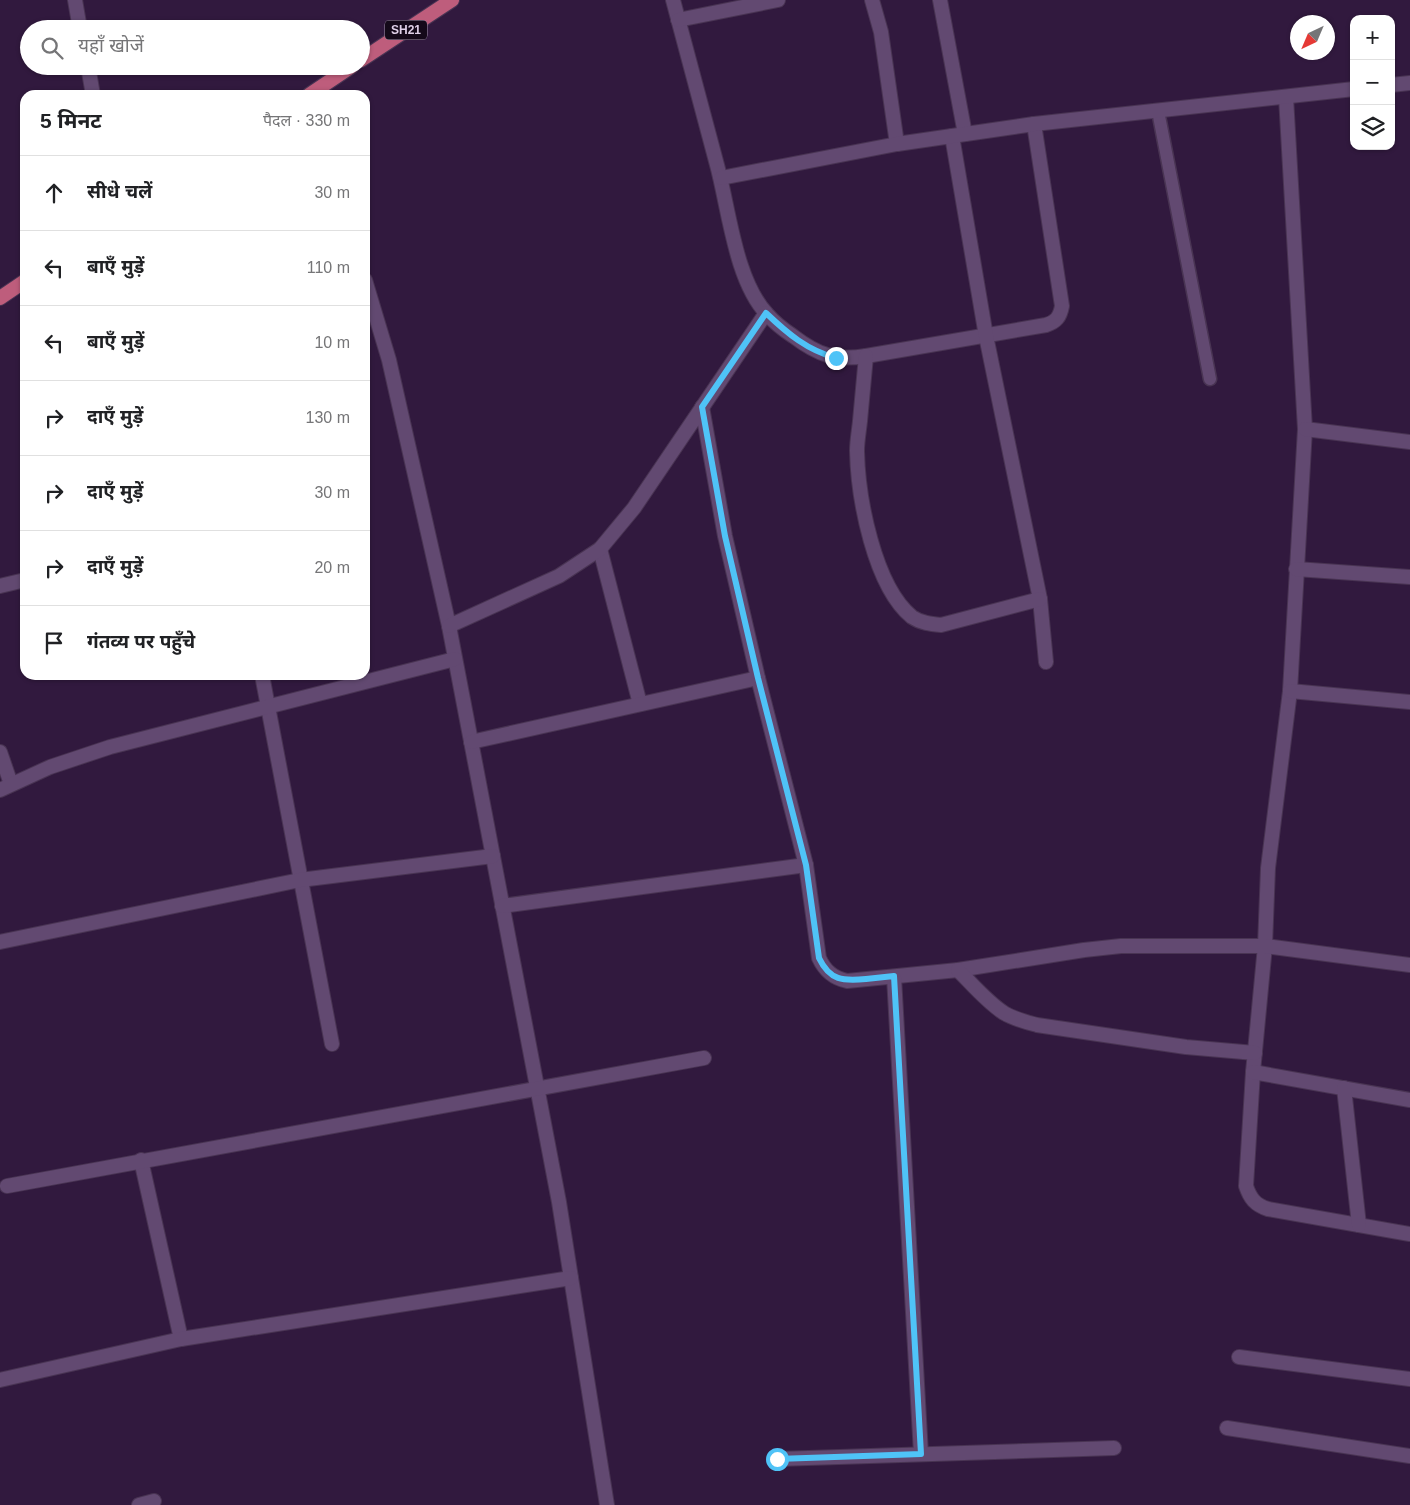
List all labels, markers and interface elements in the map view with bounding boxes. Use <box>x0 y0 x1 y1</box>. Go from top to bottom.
north arrow <box>1290 15 1335 60</box>
map controls <box>1350 15 1395 150</box>
button: + <box>1350 15 1395 60</box>
search box <box>20 20 370 75</box>
road number: SH21 <box>385 20 427 40</box>
icon: search <box>38 34 66 62</box>
text: यहाँ खोजें <box>78 35 144 56</box>
button: − <box>1350 60 1395 105</box>
button: layers <box>1350 105 1395 150</box>
text: 5 मिनट <box>40 109 102 132</box>
text: पैदल · 330 m <box>263 112 350 129</box>
icon: ahead <box>40 179 68 207</box>
text: सीधे चलें <box>87 181 152 202</box>
text: 30 m <box>314 184 350 201</box>
icon: left <box>40 254 68 282</box>
text: बाएँ मुड़ें <box>87 256 144 277</box>
text: 110 m <box>307 259 350 276</box>
icon: left <box>40 329 68 357</box>
text: बाएँ मुड़ें <box>87 331 144 352</box>
text: 10 m <box>314 334 350 351</box>
route end <box>825 347 848 370</box>
icon: right <box>40 404 68 432</box>
text: दाएँ मुड़ें <box>87 406 143 427</box>
text: 130 m <box>306 409 350 426</box>
icon: right <box>40 479 68 507</box>
text: दाएँ मुड़ें <box>87 481 143 502</box>
text: 30 m <box>314 484 350 501</box>
icon: right <box>40 554 68 582</box>
text: दाएँ मुड़ें <box>87 556 143 577</box>
text: 20 m <box>314 559 350 576</box>
icon: arrive <box>40 629 68 657</box>
text: गंतव्य पर पहुँचे <box>87 631 195 652</box>
route start <box>766 1448 789 1471</box>

